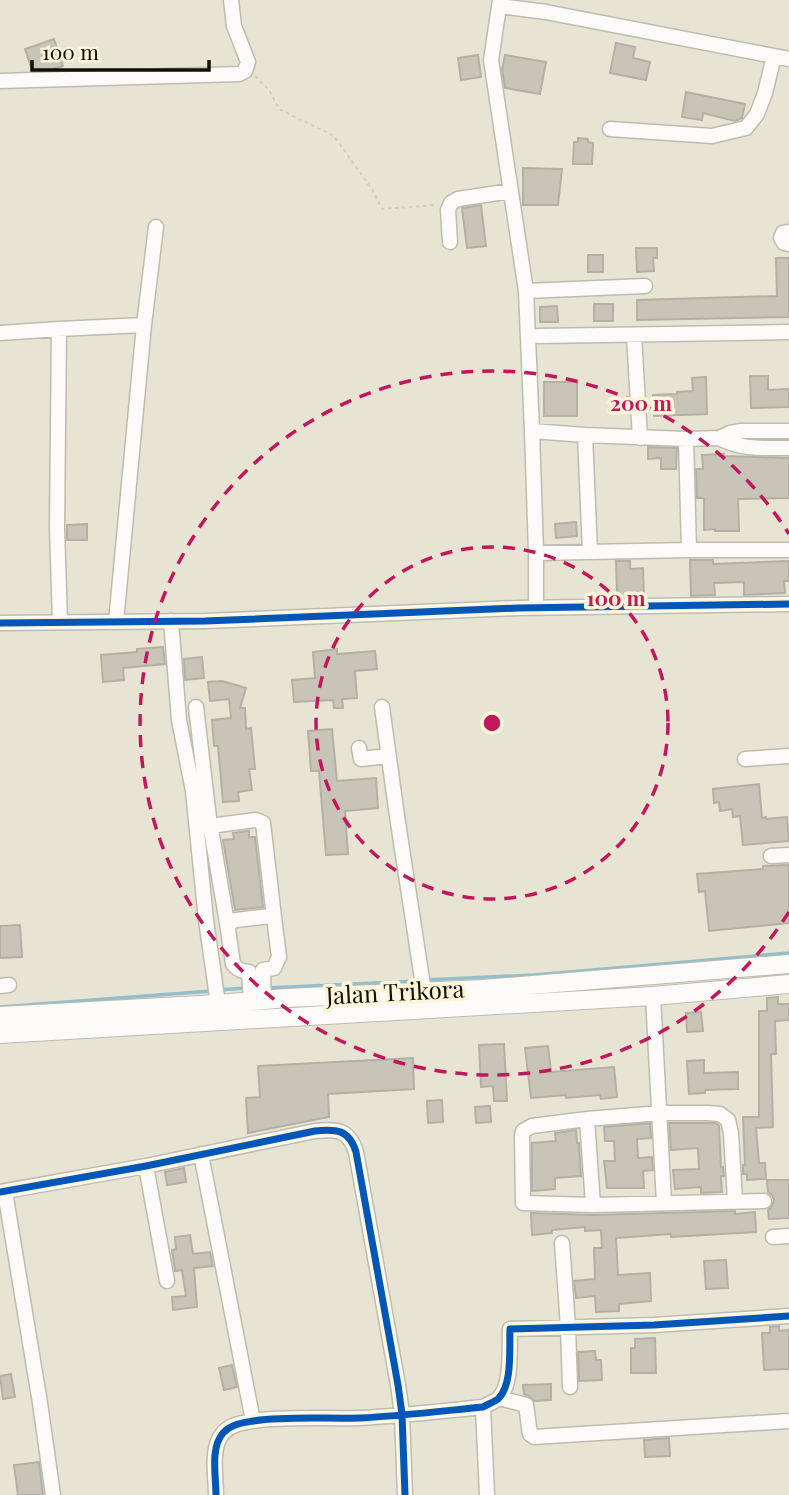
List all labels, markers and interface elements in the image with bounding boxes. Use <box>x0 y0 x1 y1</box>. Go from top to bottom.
scale bar <box>32 28 208 72</box>
text: 100 m <box>42 37 99 65</box>
text: 200 m <box>610 388 672 416</box>
text: 100 m <box>586 583 646 611</box>
centre of rings <box>480 711 504 735</box>
street label: Jalan Trikora <box>324 971 465 1011</box>

